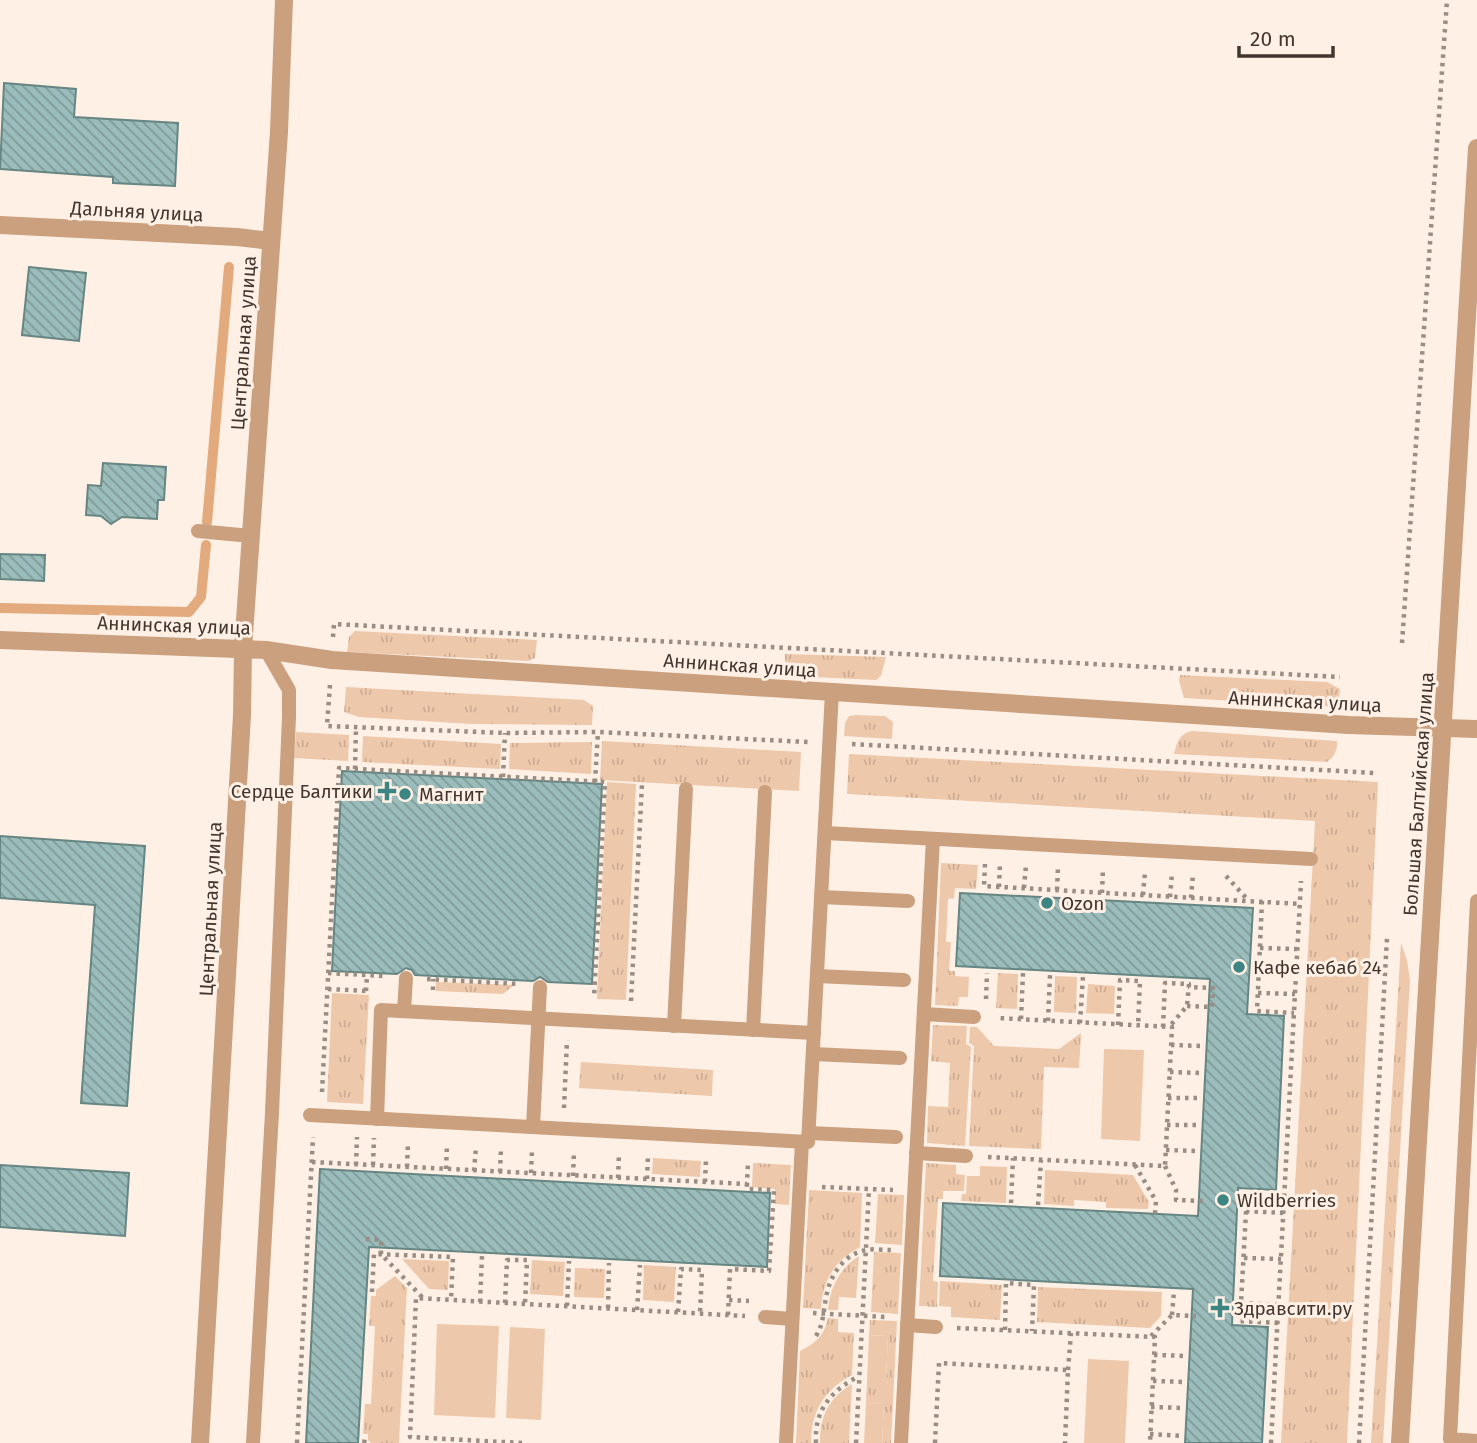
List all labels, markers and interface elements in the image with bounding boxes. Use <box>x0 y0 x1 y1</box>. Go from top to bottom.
scale bar <box>1239 14 1334 58</box>
text: 20 m <box>1250 26 1296 52</box>
street label: Дальняя улица <box>69 196 204 226</box>
street label: Центральная улица <box>226 255 261 431</box>
street label: Аннинская улица <box>97 611 251 640</box>
street label: Аннинская улица <box>663 649 817 682</box>
street label: Большая Балтийская улица <box>1398 671 1439 917</box>
street label: Аннинская улица <box>1228 686 1382 717</box>
place label: Сердце Балтики <box>231 780 373 803</box>
marker: Сердце Балтики <box>379 783 395 799</box>
place label: Магнит <box>419 783 484 806</box>
marker: Магнит <box>397 786 413 802</box>
street label: Центральная улица <box>194 821 227 997</box>
place label: Ozon <box>1061 892 1104 915</box>
marker: Ozon <box>1039 895 1055 911</box>
place label: Кафе кебаб 24 <box>1253 956 1382 979</box>
marker: Кафе кебаб 24 <box>1231 959 1247 975</box>
place label: Wildberries <box>1237 1189 1336 1212</box>
marker: Wildberries <box>1215 1192 1231 1208</box>
place label: Здравсити.ру <box>1234 1297 1353 1320</box>
marker: Здравсити.ру <box>1212 1300 1228 1316</box>

